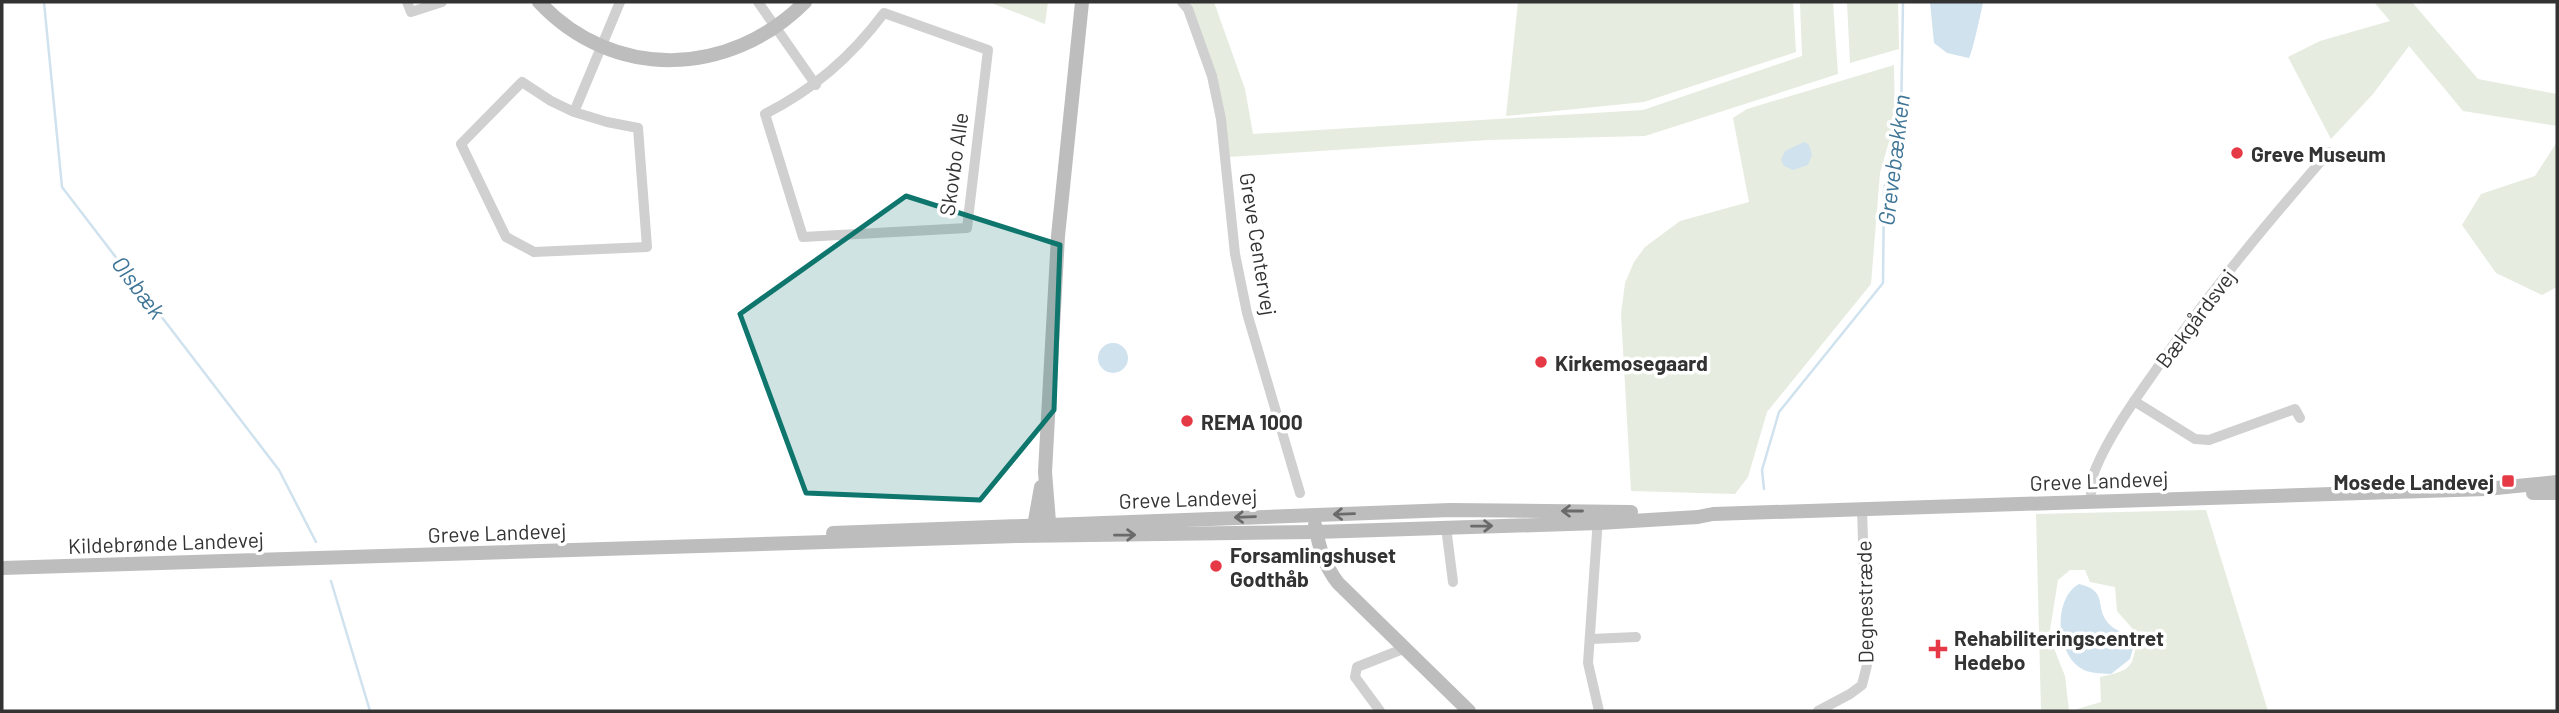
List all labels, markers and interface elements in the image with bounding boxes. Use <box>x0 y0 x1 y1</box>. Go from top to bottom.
water label: Grevebækken <box>1871 93 1915 227</box>
street label: Skovbo Alle <box>933 111 973 217</box>
place label: Greve Museum <box>2251 141 2386 166</box>
marker: Greve Museum <box>2229 145 2245 161</box>
street label: Greve Centervej <box>1235 171 1283 317</box>
water label: Olsbæk <box>106 250 172 324</box>
street label: Bækgårdsvej <box>2150 264 2240 372</box>
place label: Kirkemosegaard <box>1555 350 1708 375</box>
marker: Kirkemosegaard <box>1533 354 1549 370</box>
place label: REMA 1000 <box>1201 409 1303 434</box>
marker: REMA 1000 <box>1179 413 1195 429</box>
street label: Greve Landevej <box>2029 465 2169 495</box>
place label: Mosede Landevej <box>2333 469 2494 494</box>
marker: Mosede Landevej <box>2500 473 2516 489</box>
street label: Greve Landevej <box>1118 483 1258 513</box>
one-way arrow <box>1561 504 1584 518</box>
one-way arrow <box>1333 507 1356 520</box>
one-way arrow <box>1234 511 1257 524</box>
street label: Greve Landevej <box>427 517 567 547</box>
one-way arrow <box>1471 520 1494 533</box>
street label: Kildebrønde Landevej <box>68 526 264 558</box>
one-way arrow <box>1113 528 1136 541</box>
street label: Degnestræde <box>1850 540 1878 664</box>
place label: Forsamlingshuset Godthåb <box>1230 542 1396 591</box>
marker: Forsamlingshuset Godthåb <box>1208 558 1224 574</box>
place label: Rehabiliteringscentret Hedebo <box>1954 625 2164 674</box>
marker: Rehabiliteringscentret Hedebo <box>1928 639 1948 659</box>

